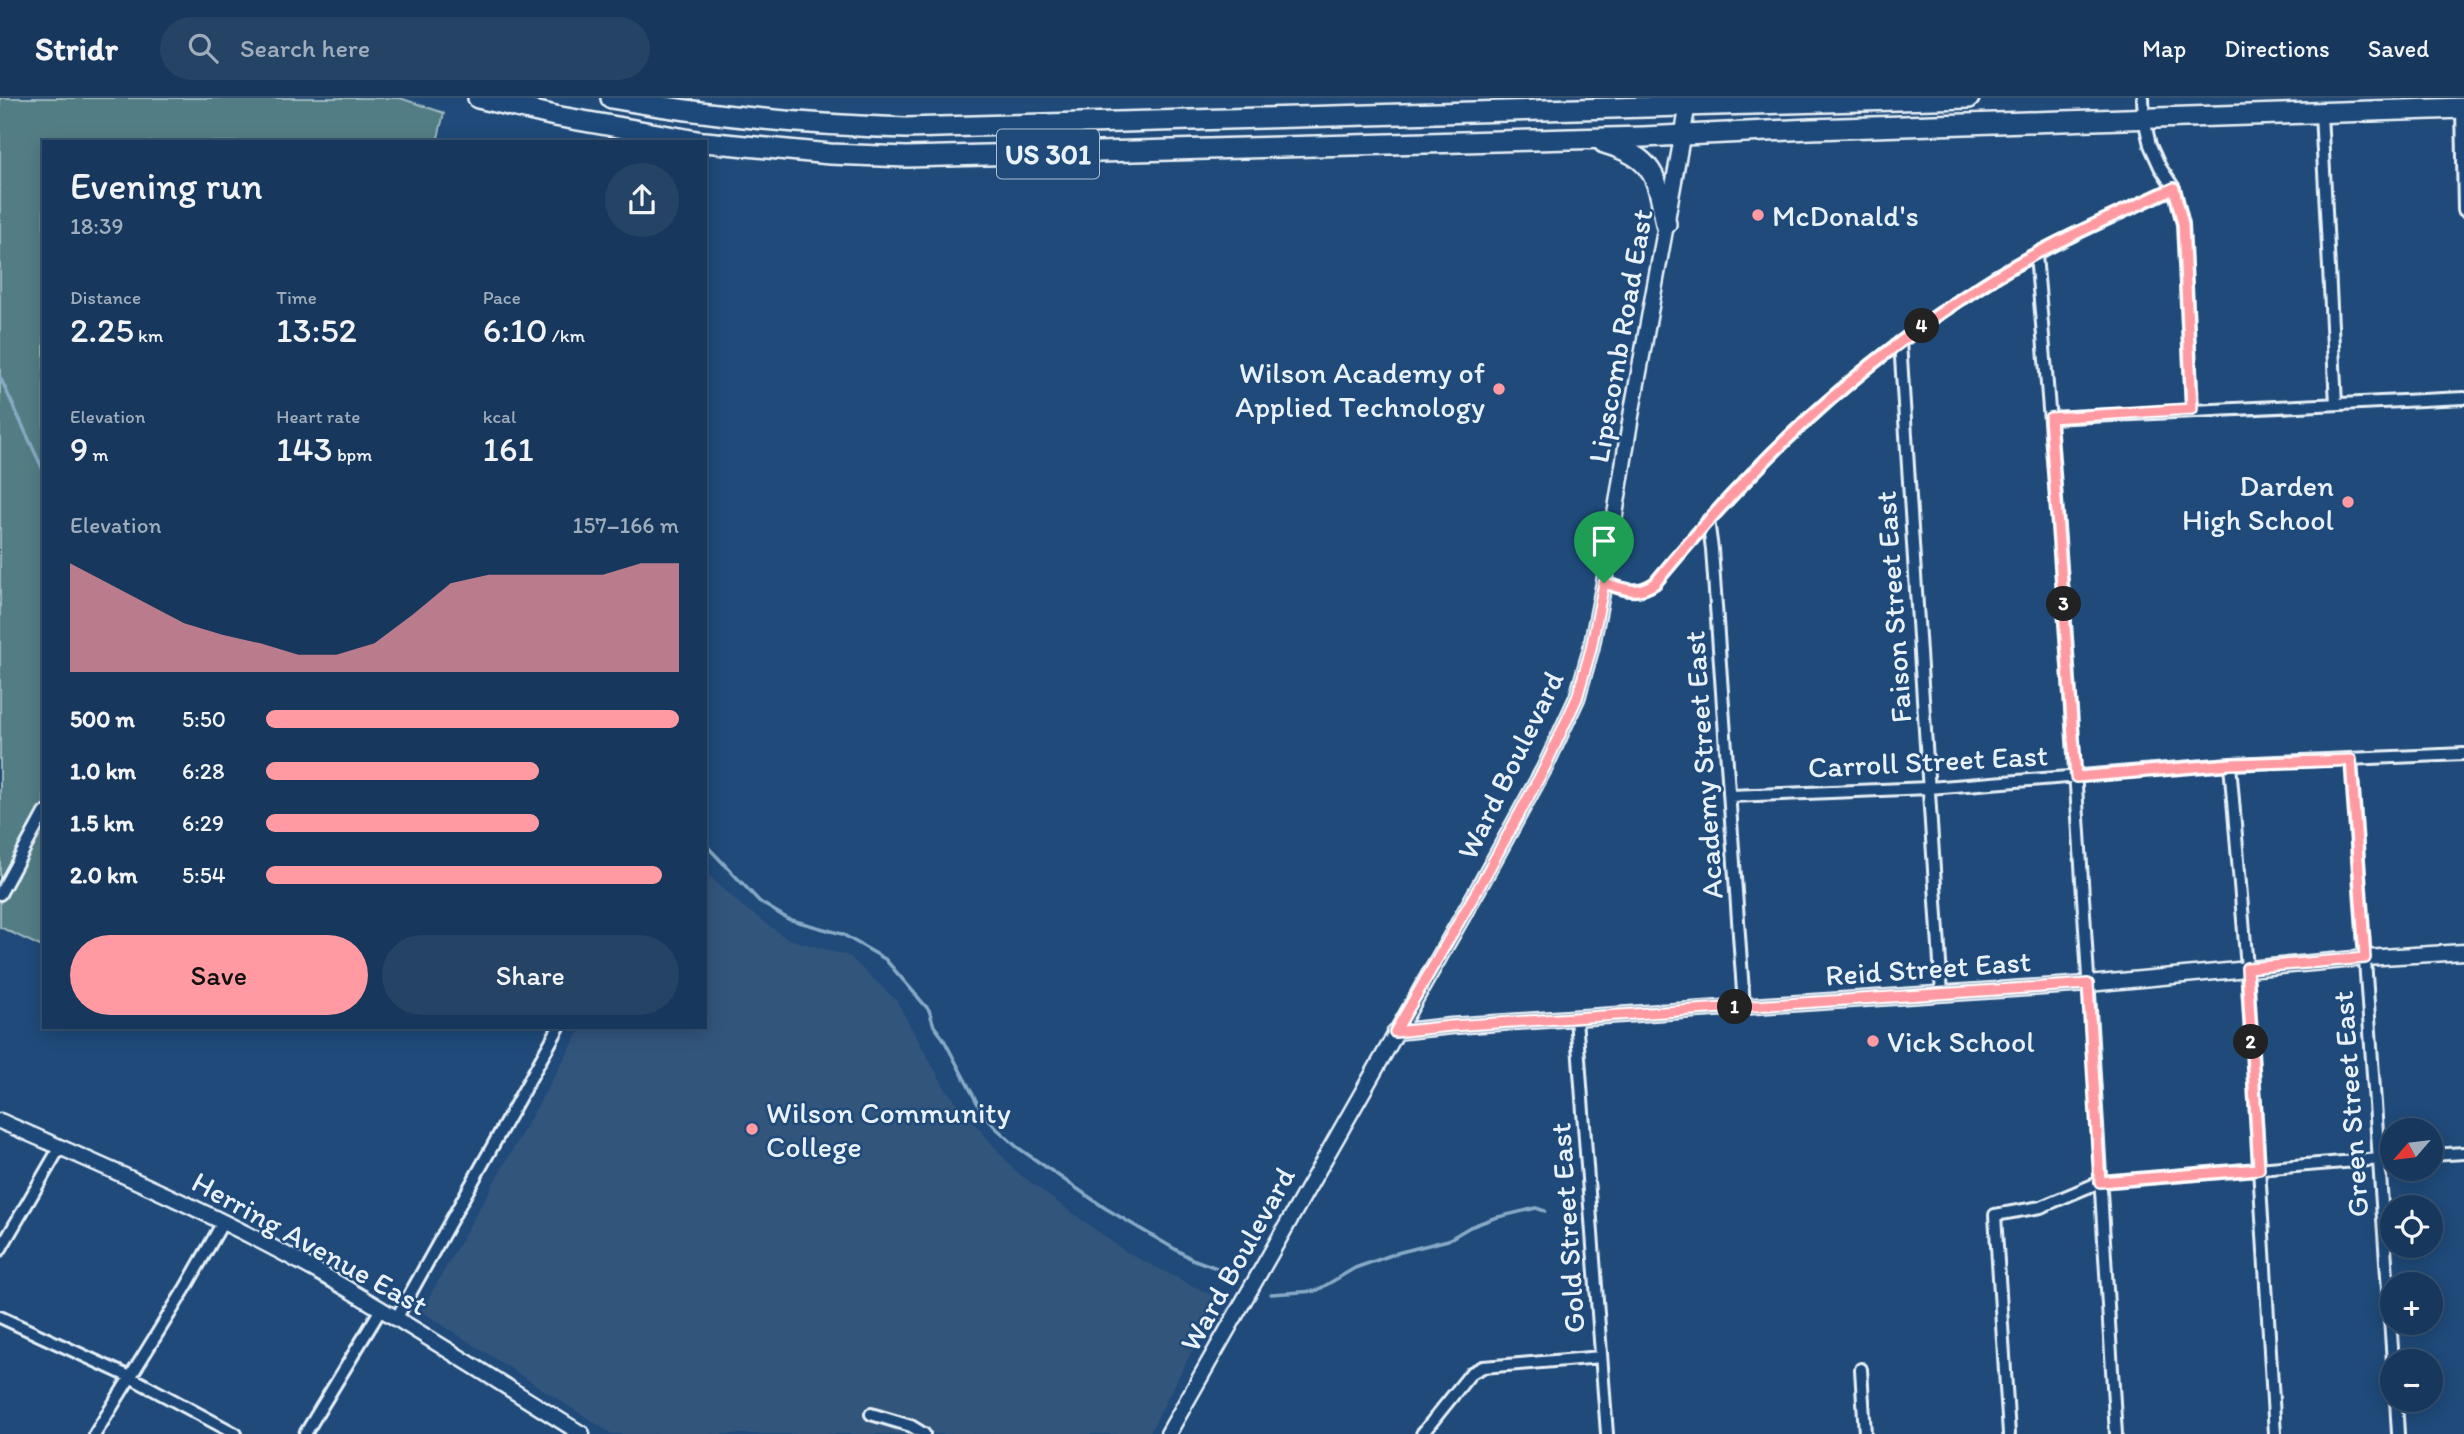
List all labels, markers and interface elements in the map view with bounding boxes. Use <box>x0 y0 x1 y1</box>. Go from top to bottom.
search box <box>160 17 650 80</box>
text: Stridr <box>35 29 118 68</box>
icon: search <box>184 29 222 67</box>
text: Search here <box>240 32 370 64</box>
text: Map <box>2142 34 2186 63</box>
text: Directions <box>2224 34 2330 63</box>
text: Saved <box>2368 34 2429 63</box>
road number: US 301 <box>997 130 1099 178</box>
text: Evening run <box>70 163 263 209</box>
button: share <box>605 163 679 237</box>
place label: McDonald's <box>1772 197 1919 234</box>
street label: Lipscomb Road East <box>1579 206 1661 466</box>
marker: McDonald's <box>1750 207 1766 223</box>
text: 18:39 <box>70 212 123 240</box>
text: Distance <box>70 286 141 309</box>
text: Time <box>276 286 317 309</box>
text: Pace <box>483 286 521 309</box>
pin: 4 <box>1904 308 1940 344</box>
text: 2.25 <box>70 309 134 351</box>
text: 13:52 <box>276 309 357 351</box>
text: 6:10 <box>483 309 548 351</box>
text: 4 <box>1916 314 1927 337</box>
text: km <box>134 324 163 347</box>
text: /km <box>548 324 585 347</box>
place label: Wilson Academy of Applied Technology <box>1235 354 1485 425</box>
marker: Wilson Academy of Applied Technology <box>1491 381 1507 397</box>
text: Elevation <box>70 405 146 428</box>
text: Heart rate <box>276 405 360 428</box>
text: kcal <box>483 405 516 428</box>
text: 9 <box>70 428 88 470</box>
text: 143 <box>276 428 333 470</box>
text: 161 <box>483 428 534 470</box>
text: m <box>88 443 109 466</box>
text: bpm <box>333 443 372 466</box>
place label: Darden High School <box>2182 467 2335 538</box>
street label: Faison Street East <box>1866 490 1920 724</box>
marker: Darden High School <box>2340 494 2356 510</box>
text: Elevation <box>70 511 161 539</box>
text: 157–166 m <box>572 511 679 539</box>
pin <box>1574 511 1634 583</box>
icon: arrive <box>1585 522 1623 560</box>
pin: 3 <box>2046 587 2082 622</box>
text: 3 <box>2058 592 2069 615</box>
street label: Academy Street East <box>1675 630 1731 900</box>
street label: Ward Boulevard <box>1448 665 1572 865</box>
text: 500 m <box>70 705 135 733</box>
text: 5:50 <box>182 705 226 733</box>
street label: Carroll Street East <box>1807 736 2049 786</box>
text: 1.0 km <box>70 757 136 785</box>
text: 6:28 <box>182 757 225 785</box>
text: 1.5 km <box>70 809 134 837</box>
text: 6:29 <box>182 809 224 837</box>
text: 2.0 km <box>70 861 138 889</box>
text: 5:54 <box>182 861 226 889</box>
button: Save <box>70 935 368 1015</box>
button: Share <box>382 935 679 1015</box>
street label: Reid Street East <box>1824 942 2032 994</box>
pin: 1 <box>1718 990 1752 1024</box>
street label: Green Street East <box>2324 990 2376 1218</box>
text: 1 <box>1730 995 1739 1018</box>
place label: Vick School <box>1887 1023 2035 1060</box>
pin: 2 <box>2234 1024 2268 1060</box>
text: 2 <box>2246 1030 2256 1053</box>
marker: Vick School <box>1865 1033 1881 1049</box>
place label: Wilson Community College <box>766 1094 1011 1165</box>
north arrow <box>2380 1118 2443 1181</box>
map controls <box>2380 1118 2443 1412</box>
marker: Wilson Community College <box>744 1121 760 1137</box>
street label: Gold Street East <box>1541 1122 1593 1334</box>
street label: Ward Boulevard <box>1171 1160 1303 1358</box>
street label: Herring Avenue East <box>186 1163 434 1323</box>
button: locate <box>2380 1195 2443 1258</box>
button: + <box>2380 1272 2443 1335</box>
button: − <box>2380 1349 2443 1412</box>

